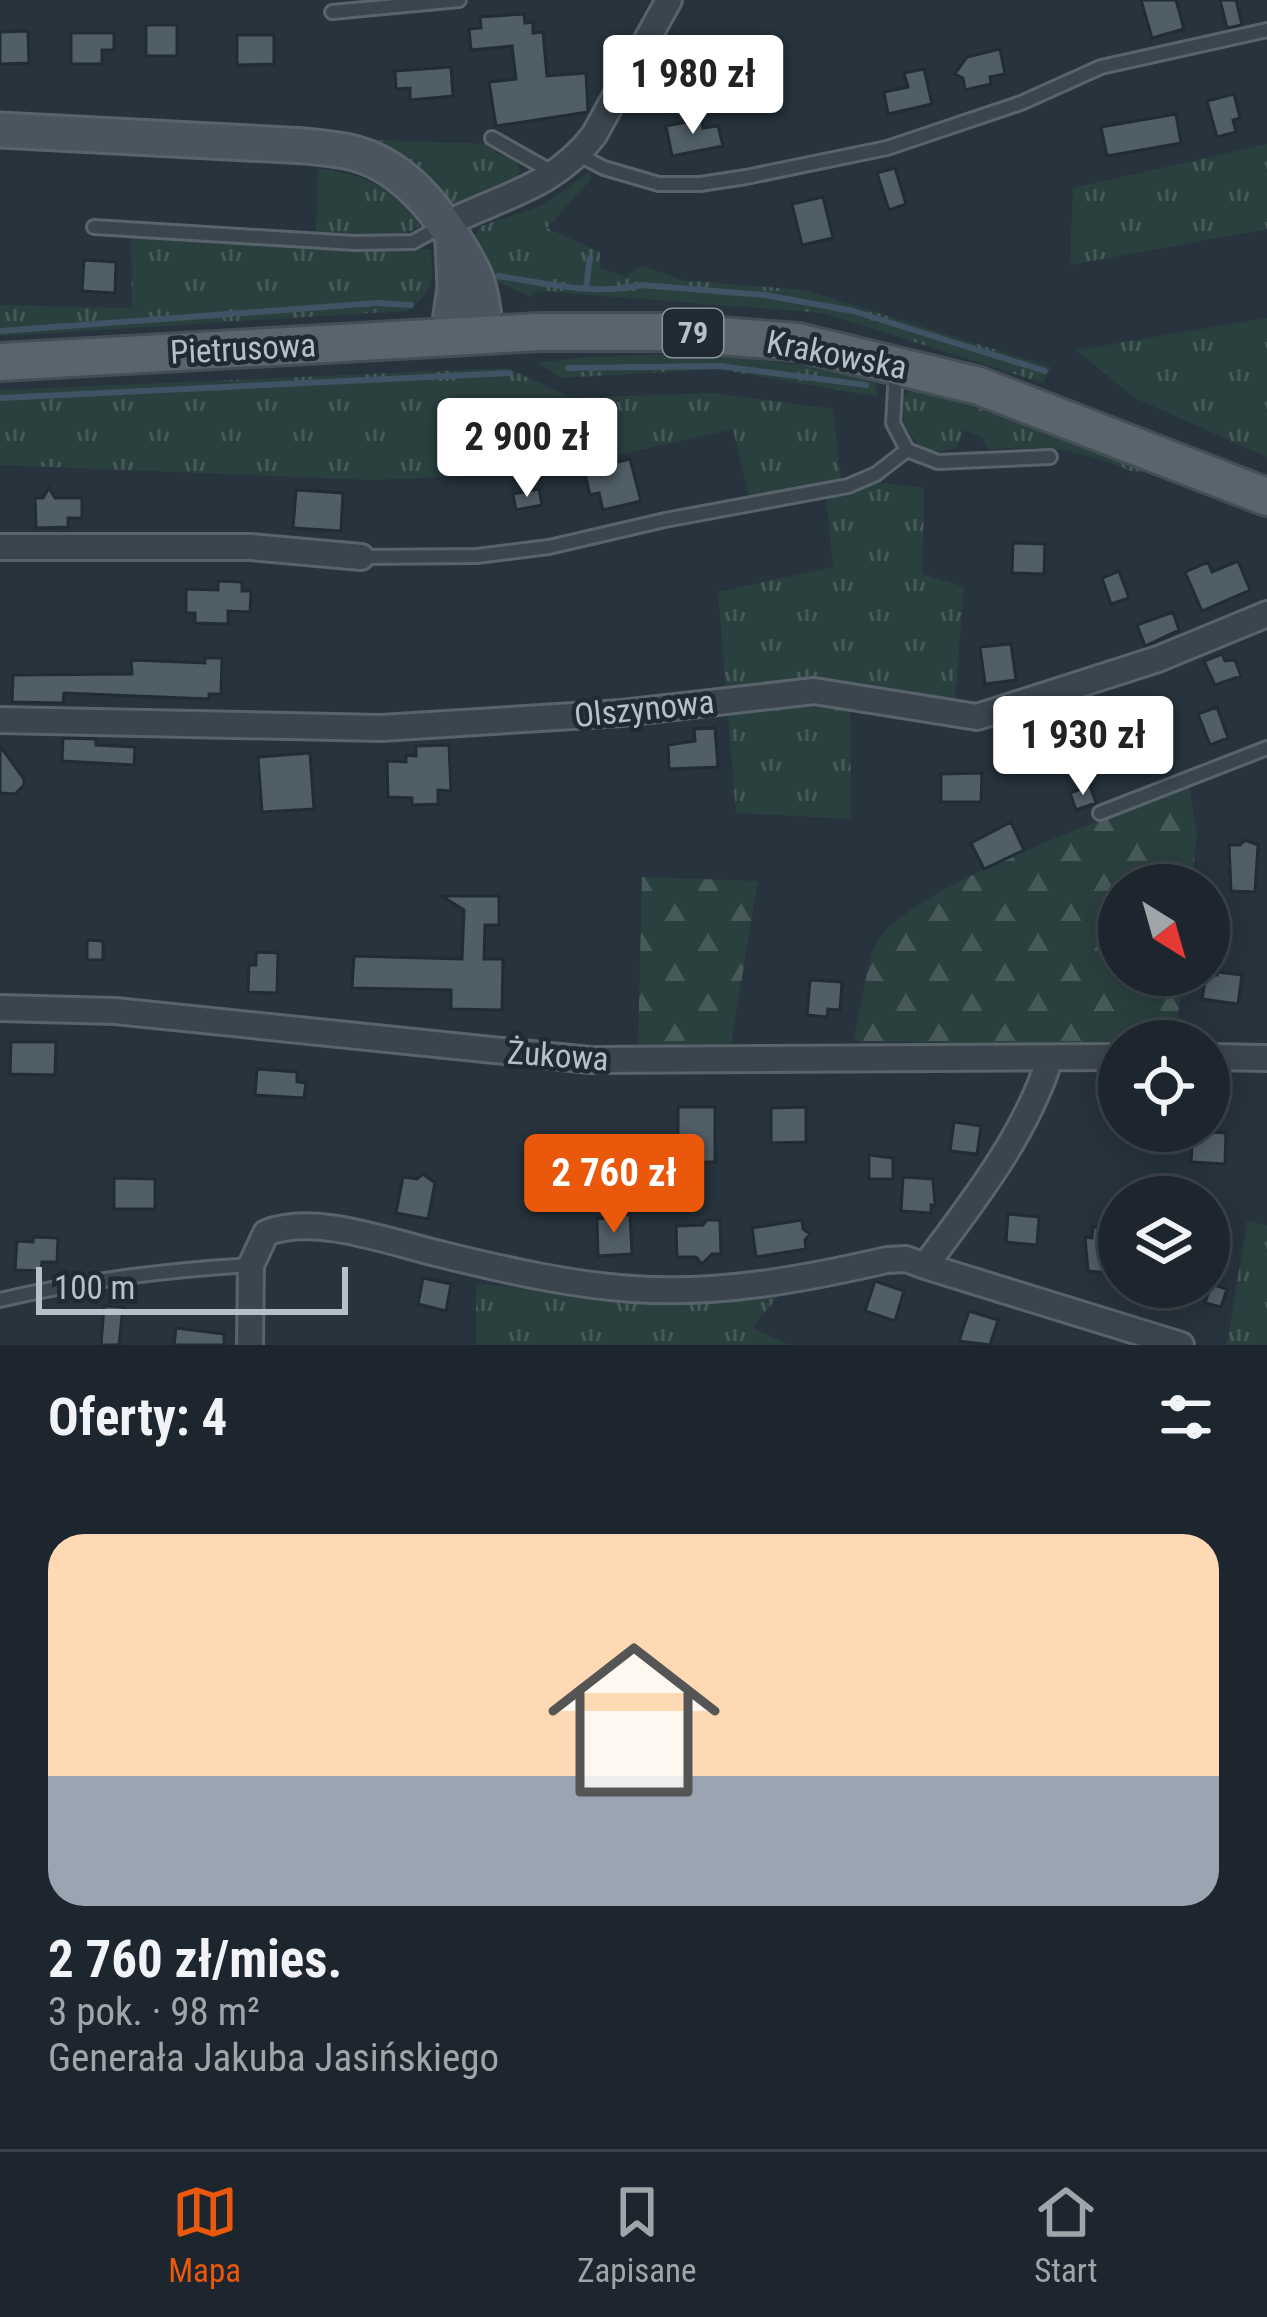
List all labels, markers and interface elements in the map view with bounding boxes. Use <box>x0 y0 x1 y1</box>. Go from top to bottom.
pin: 1 980 zł <box>569 35 817 137</box>
text: 1 980 zł <box>630 51 756 97</box>
road number: 79 <box>663 309 723 357</box>
street label: Krakowska <box>764 322 910 387</box>
street label: Pietrusowa <box>169 325 317 372</box>
pin: 2 900 zł <box>403 398 651 500</box>
text: 2 900 zł <box>464 414 590 460</box>
street label: Olszynowa <box>572 682 716 735</box>
pin: 1 930 zł <box>959 696 1207 798</box>
text: 1 930 zł <box>1020 712 1146 758</box>
north arrow <box>1098 864 1230 996</box>
map controls <box>1098 864 1230 1308</box>
button: locate <box>1098 1020 1230 1152</box>
street label: Żukowa <box>506 1033 610 1078</box>
pin: 2 760 zł <box>490 1134 738 1236</box>
text: 2 760 zł <box>551 1150 677 1196</box>
button: layers <box>1098 1176 1230 1308</box>
scale bar <box>36 1261 348 1314</box>
text: 100 m <box>54 1268 135 1307</box>
icon: filters <box>1153 1384 1219 1450</box>
text: Oferty: 4 <box>48 1388 227 1447</box>
icon: home <box>526 1612 742 1828</box>
text: 2 760 zł/mies. <box>48 1930 342 1989</box>
text: 3 pok. · 98 m² <box>48 1989 260 2035</box>
text: Generała Jakuba Jasińskiego <box>48 2035 499 2081</box>
tab: Mapa <box>168 2179 241 2290</box>
tab: Zapisane <box>577 2179 697 2290</box>
tab: Start <box>1033 2179 1099 2290</box>

